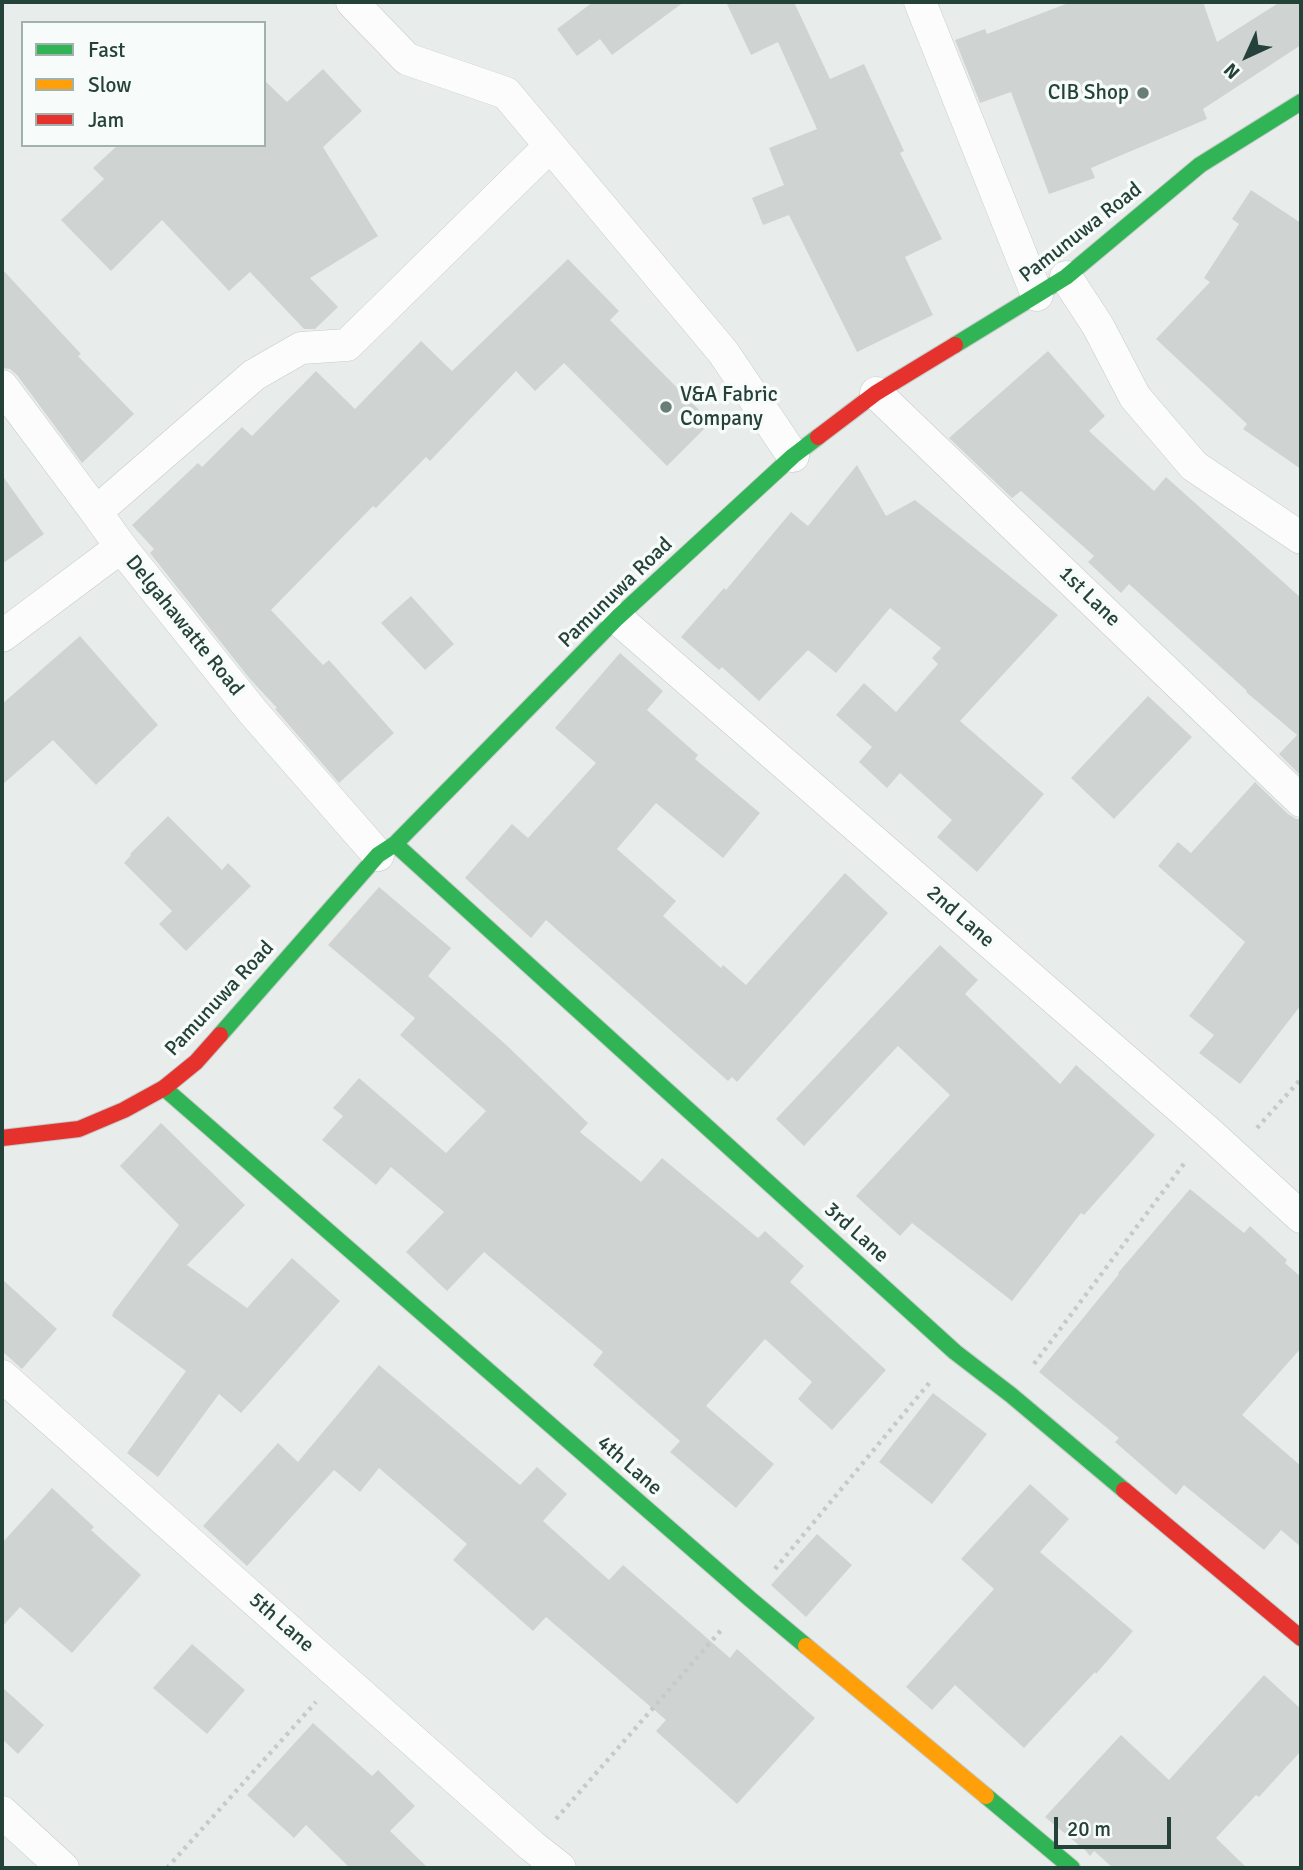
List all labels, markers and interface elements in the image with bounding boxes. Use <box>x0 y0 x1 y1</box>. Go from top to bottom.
legend <box>21 21 266 147</box>
north arrow <box>1212 21 1282 91</box>
text: Fast <box>88 37 125 63</box>
text: N <box>1219 58 1245 84</box>
text: Slow <box>88 72 132 98</box>
place label: CIB Shop <box>1048 80 1129 106</box>
marker: CIB Shop <box>1135 85 1151 101</box>
text: Jam <box>88 107 124 133</box>
street label: Pamunuwa Road <box>1015 177 1147 289</box>
place label: V&A Fabric Company <box>680 382 778 432</box>
marker: V&A Fabric Company <box>658 399 674 415</box>
street label: Pamunuwa Road <box>554 532 678 654</box>
street label: Delgahawatte Road <box>120 551 248 701</box>
street label: 1st Lane <box>1053 562 1125 632</box>
street label: 2nd Lane <box>921 881 999 953</box>
street label: Pamunuwa Road <box>160 936 280 1062</box>
street label: 3rd Lane <box>819 1198 893 1268</box>
street label: 4th Lane <box>591 1431 667 1501</box>
street label: 5th Lane <box>243 1588 319 1658</box>
scale bar <box>1058 1804 1175 1848</box>
text: 20 m <box>1067 1816 1111 1842</box>

